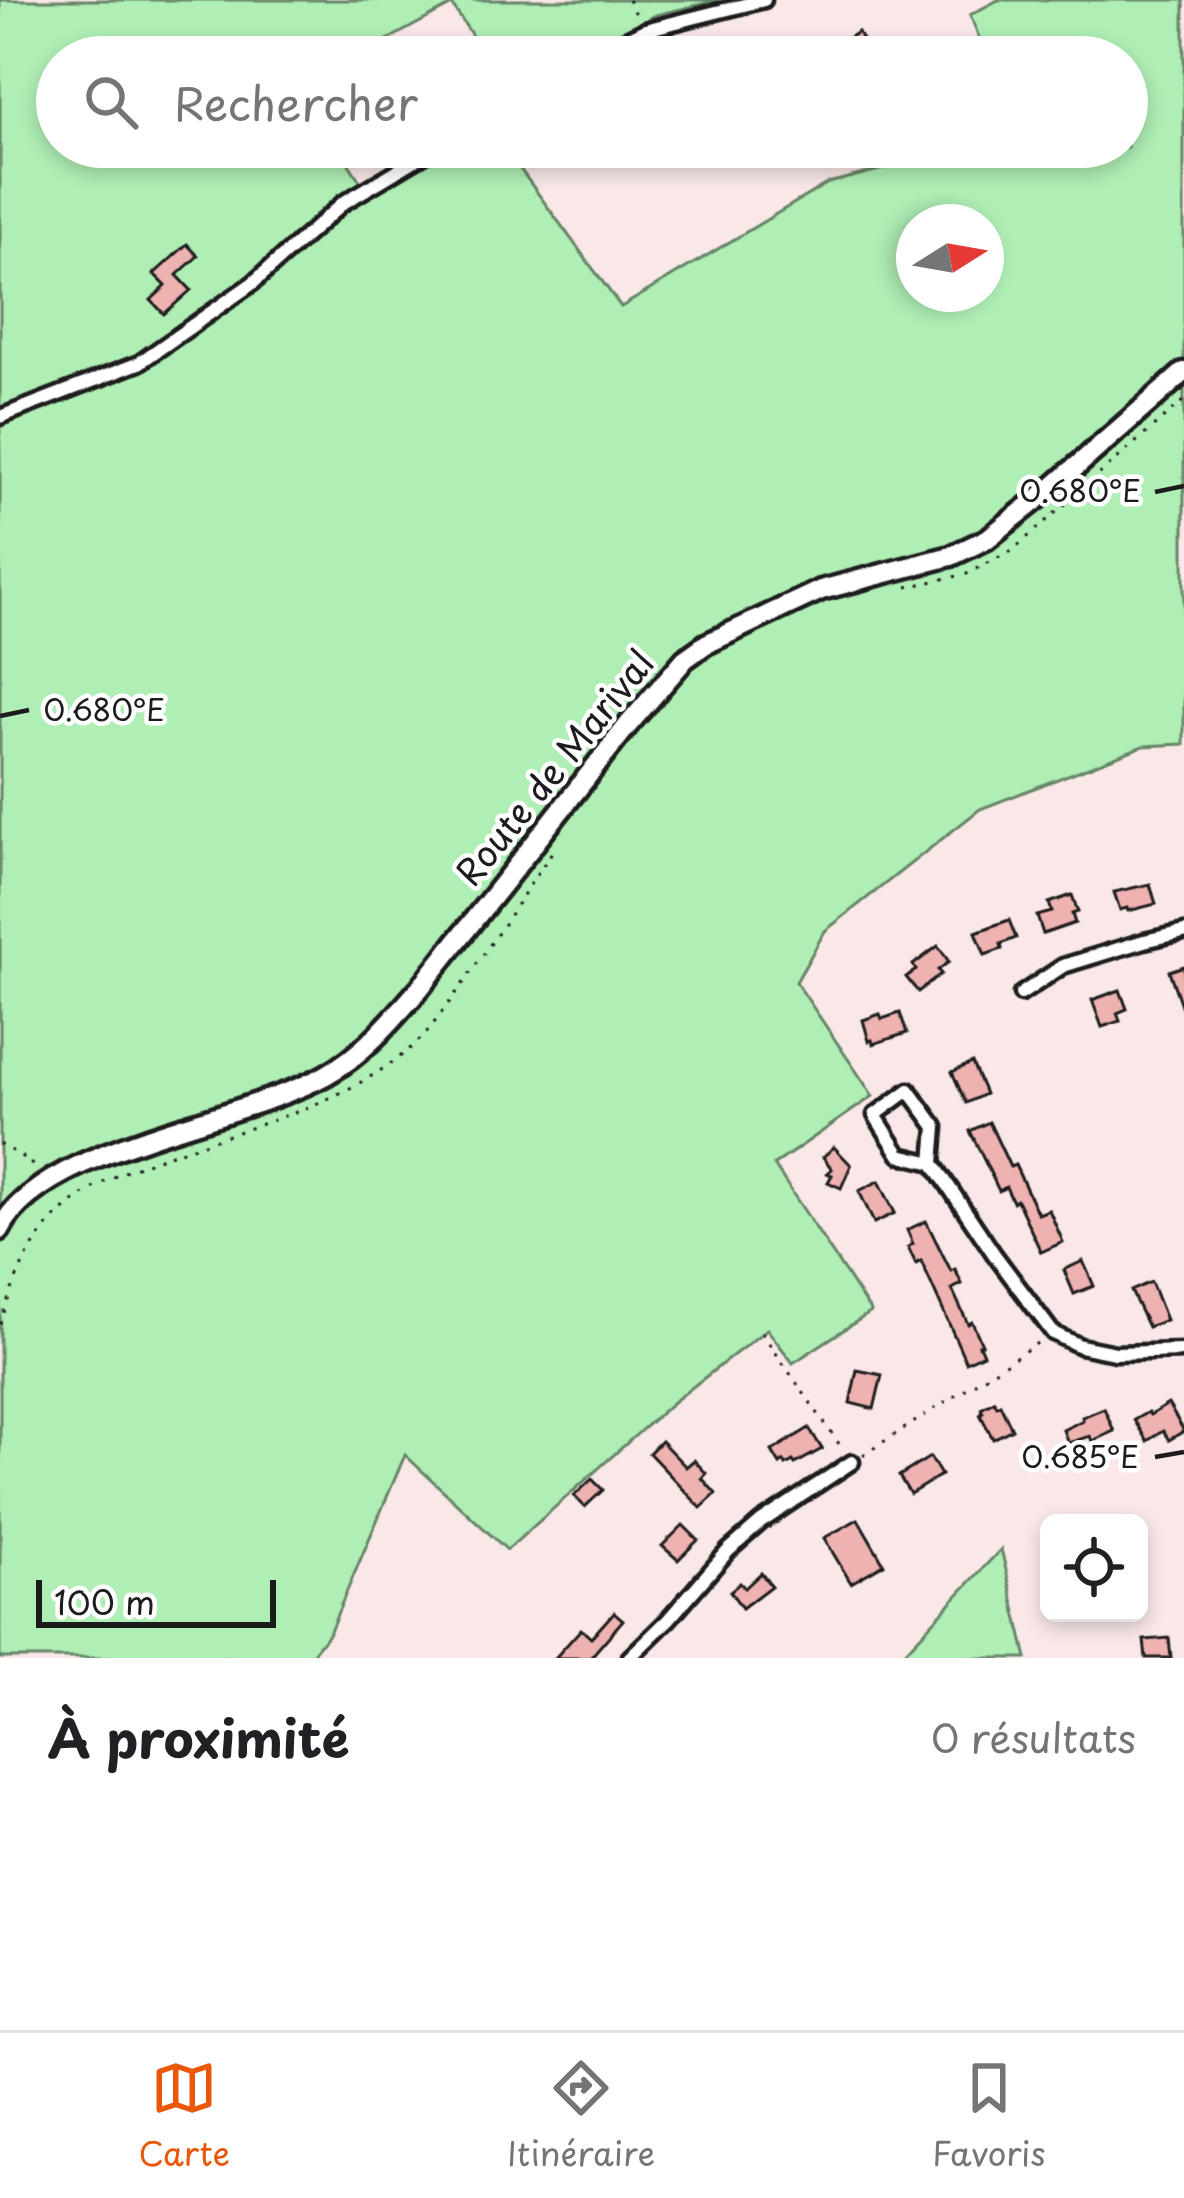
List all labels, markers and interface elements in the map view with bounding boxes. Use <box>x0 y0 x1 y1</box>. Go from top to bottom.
search box <box>36 36 1148 168</box>
text: Rechercher <box>174 68 418 136</box>
icon: search <box>78 69 144 135</box>
north arrow <box>896 204 1004 312</box>
text: 0.680°E <box>1019 467 1141 512</box>
street label: Route de Marival <box>441 637 666 896</box>
text: 0.680°E <box>43 686 165 731</box>
text: 0.685°E <box>1021 1433 1139 1478</box>
map controls <box>1040 1514 1148 1622</box>
button: locate <box>1040 1514 1148 1622</box>
scale bar <box>36 1574 276 1627</box>
text: 100 m <box>54 1576 155 1626</box>
text: À proximité <box>48 1698 349 1775</box>
text: 0 résultats <box>931 1707 1136 1766</box>
tab: Carte <box>138 2055 230 2177</box>
tab: Itinéraire <box>507 2055 655 2177</box>
tab: Favoris <box>932 2055 1046 2177</box>

